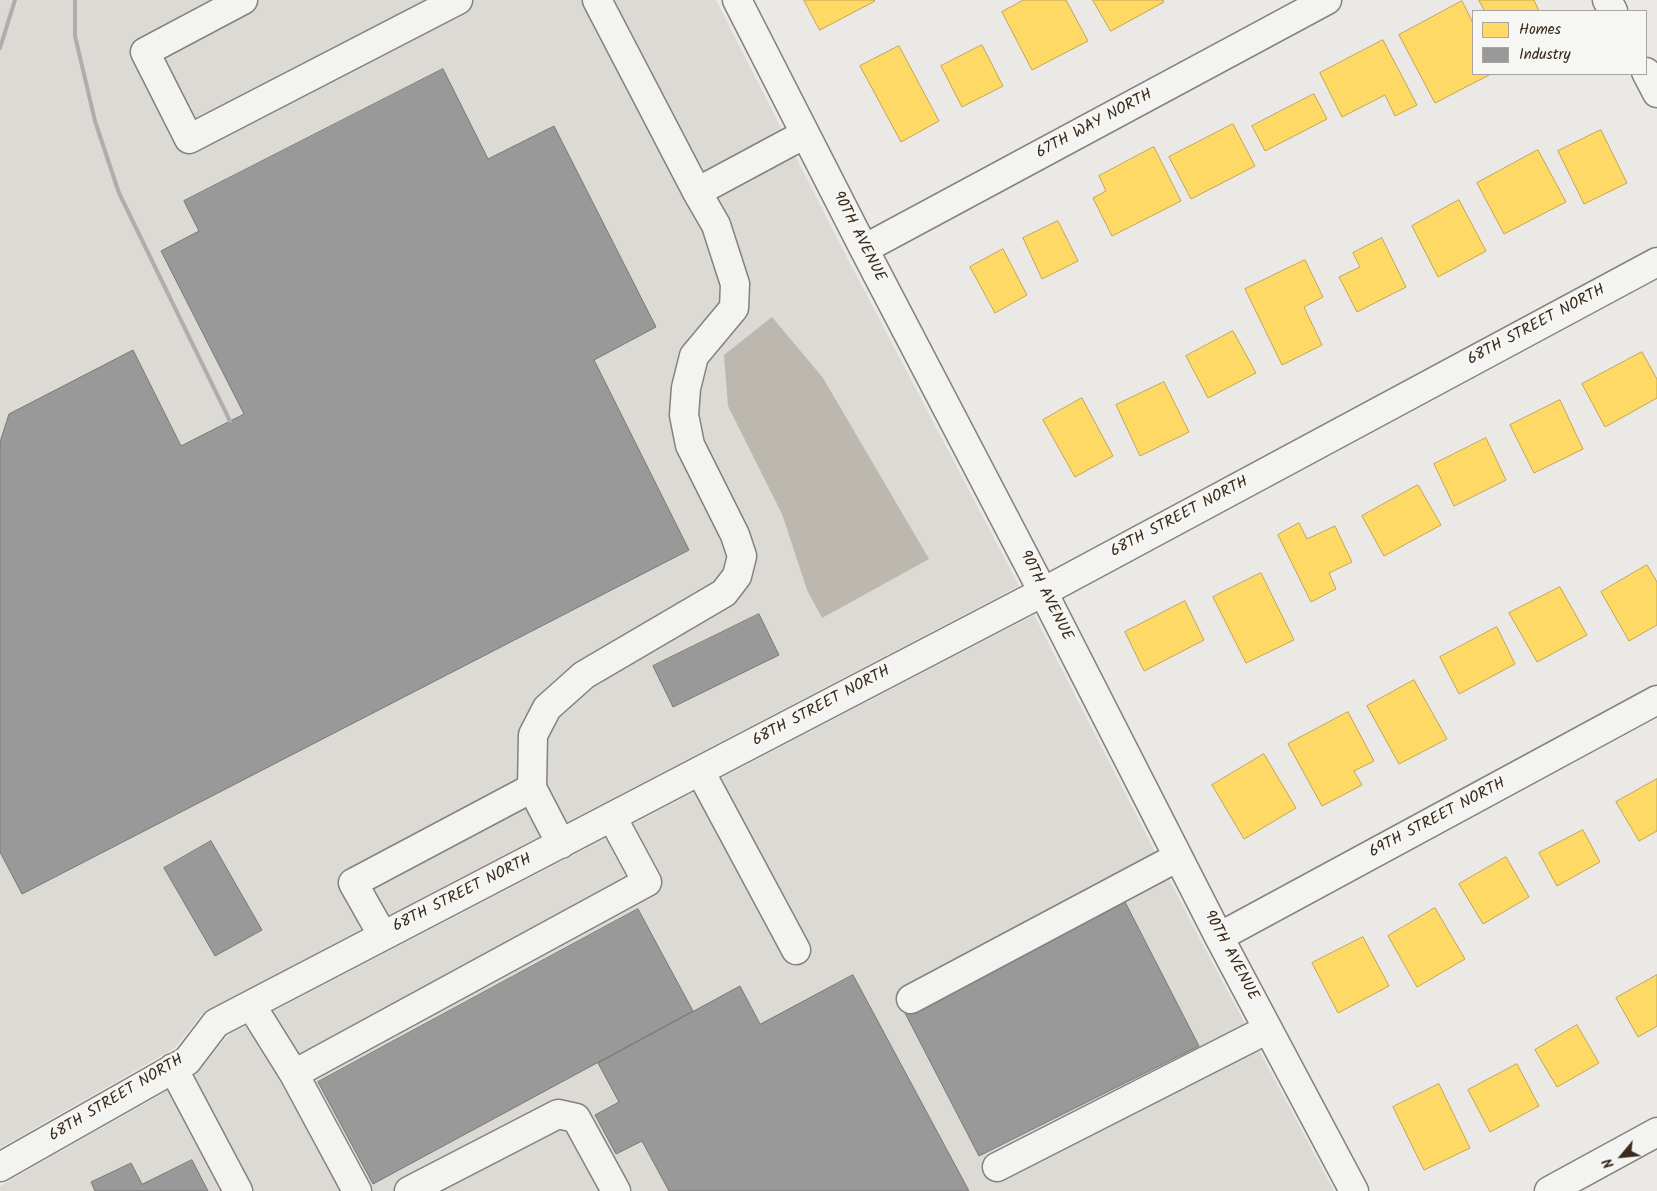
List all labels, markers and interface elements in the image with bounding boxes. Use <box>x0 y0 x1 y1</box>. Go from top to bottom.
legend <box>1472 10 1647 75</box>
text: Homes <box>1519 18 1561 42</box>
text: Industry <box>1519 43 1571 67</box>
street label: 67TH WAY NORTH <box>1034 86 1156 164</box>
street label: 90TH AVENUE <box>827 189 889 285</box>
street label: 68TH STREET NORTH <box>1465 281 1609 371</box>
street label: 68TH STREET NORTH <box>1108 473 1252 563</box>
street label: 90TH AVENUE <box>1014 548 1076 644</box>
street label: 68TH STREET NORTH <box>750 662 894 752</box>
street label: 69TH STREET NORTH <box>1366 775 1510 863</box>
street label: 68TH STREET NORTH <box>390 851 536 937</box>
street label: 90TH AVENUE <box>1198 908 1262 1004</box>
street label: 68TH STREET NORTH <box>46 1051 188 1147</box>
north arrow <box>1597 1131 1647 1181</box>
text: N <box>1597 1154 1621 1172</box>

